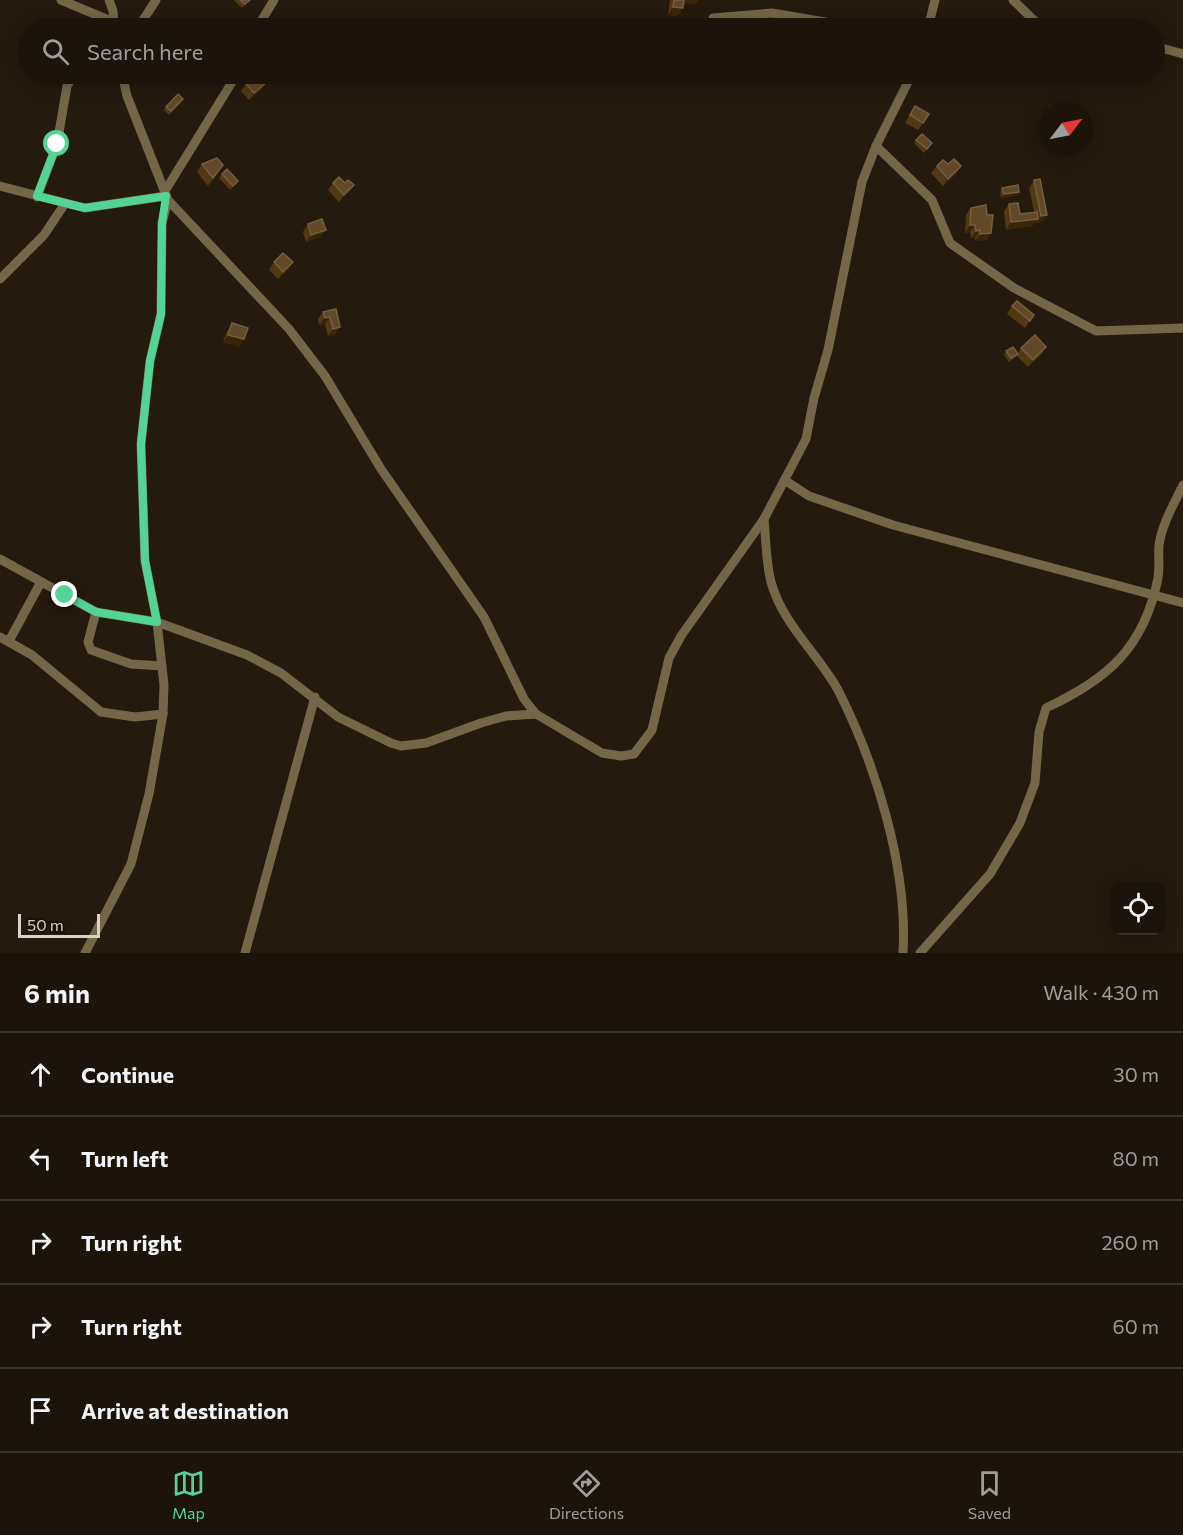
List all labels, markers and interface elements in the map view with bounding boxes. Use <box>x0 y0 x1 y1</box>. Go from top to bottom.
search box <box>18 18 1165 84</box>
icon: search <box>39 35 72 68</box>
text: Search here <box>87 38 203 65</box>
north arrow <box>1039 102 1093 156</box>
route start <box>43 130 69 156</box>
route end <box>51 581 77 607</box>
map controls <box>1111 881 1165 935</box>
button: locate <box>1111 881 1165 935</box>
scale bar <box>18 911 100 938</box>
text: 50 m <box>27 915 64 934</box>
text: 6 min <box>24 977 90 1008</box>
text: Walk · 430 m <box>1043 980 1159 1004</box>
icon: ahead <box>24 1058 57 1091</box>
text: Continue <box>81 1061 174 1088</box>
text: 30 m <box>1113 1062 1159 1086</box>
icon: left <box>24 1142 57 1175</box>
text: Turn left <box>81 1145 168 1172</box>
text: 80 m <box>1113 1146 1159 1170</box>
icon: right <box>24 1226 57 1259</box>
text: Turn right <box>81 1229 182 1256</box>
text: 260 m <box>1101 1230 1159 1254</box>
icon: right <box>24 1310 57 1343</box>
text: Turn right <box>81 1313 182 1340</box>
text: 60 m <box>1113 1314 1159 1338</box>
icon: arrive <box>24 1394 57 1427</box>
text: Arrive at destination <box>81 1397 289 1424</box>
tab: Map <box>172 1467 205 1522</box>
tab: Directions <box>549 1467 624 1522</box>
tab: Saved <box>968 1467 1011 1522</box>

